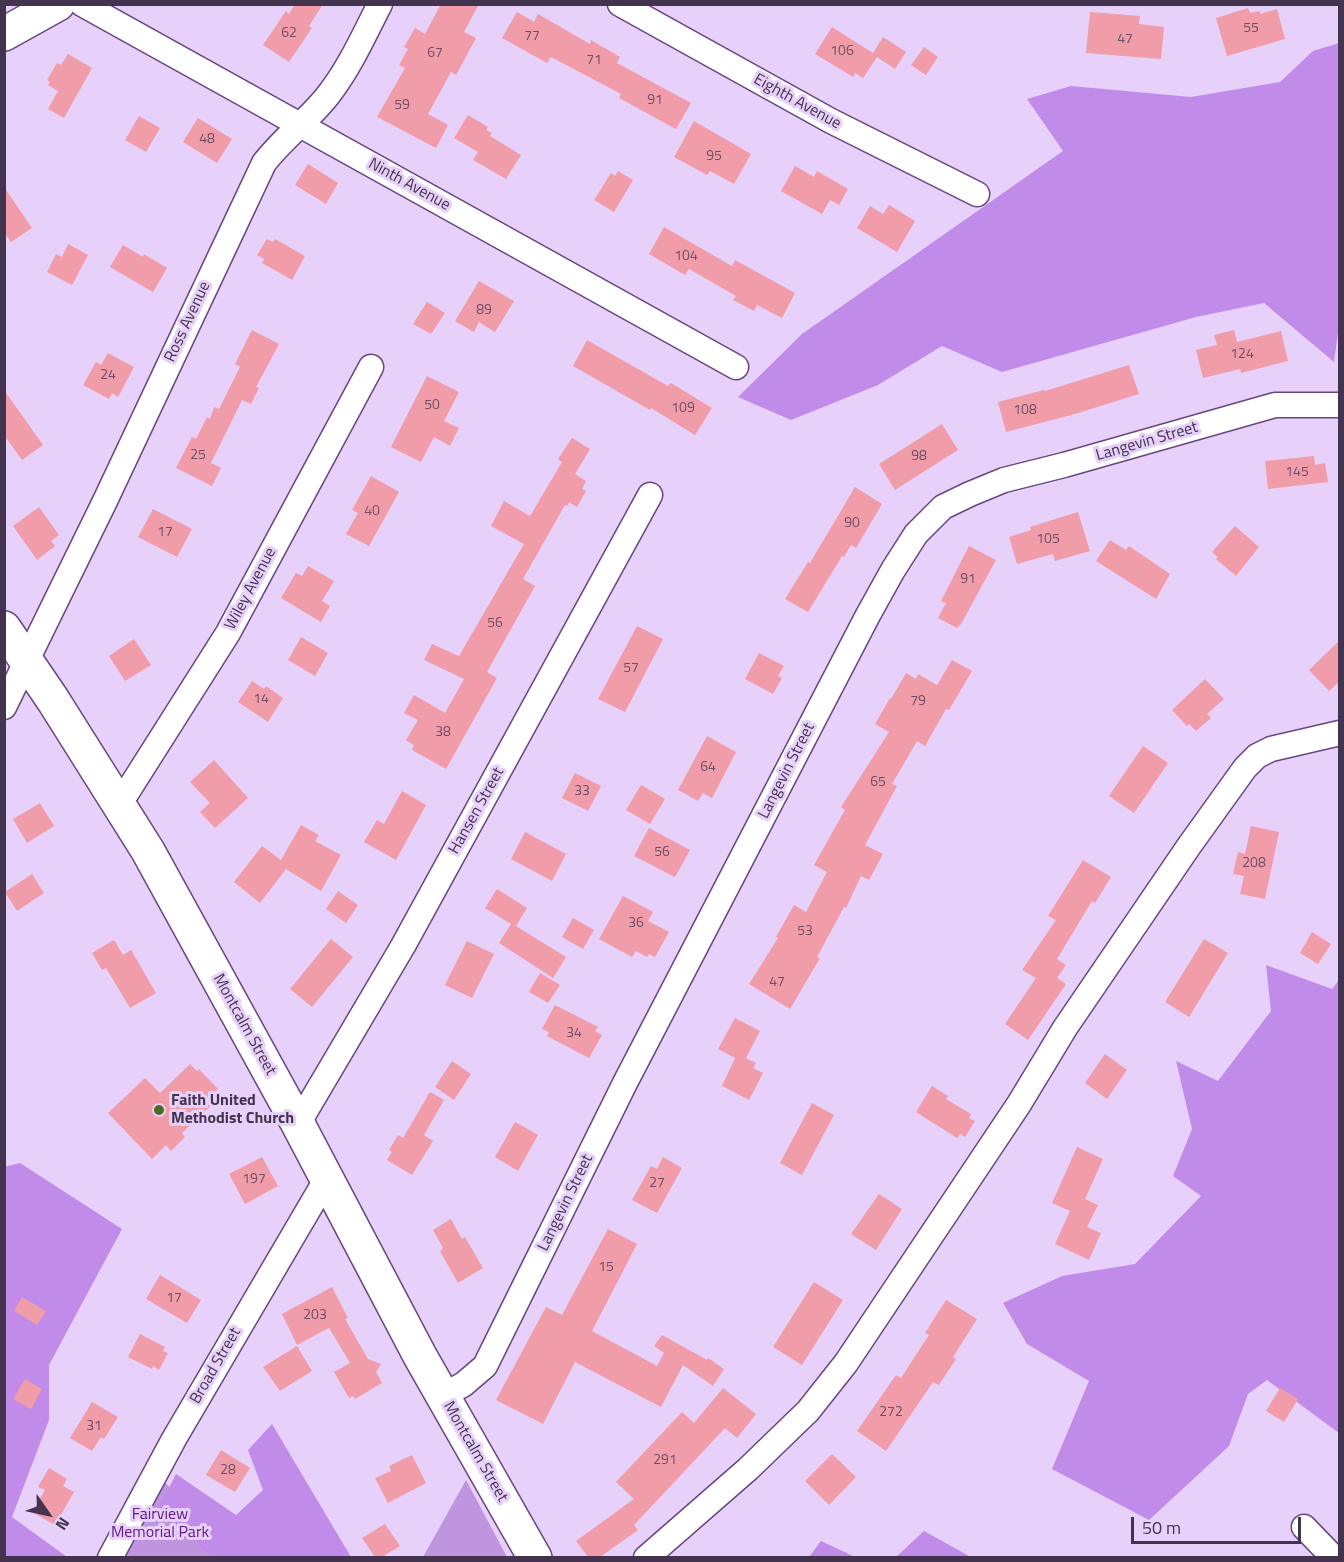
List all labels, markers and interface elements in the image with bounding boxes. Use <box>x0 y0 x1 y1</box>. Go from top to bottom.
house number: 55 <box>1243 21 1259 37</box>
house number: 62 <box>281 26 297 42</box>
house number: 77 <box>524 29 540 45</box>
house number: 47 <box>1117 32 1133 48</box>
house number: 106 <box>830 44 854 60</box>
house number: 67 <box>427 46 443 62</box>
house number: 71 <box>586 53 602 69</box>
street label: Eighth Avenue <box>750 70 844 134</box>
house number: 91 <box>647 93 663 109</box>
house number: 59 <box>394 98 410 114</box>
house number: 48 <box>199 132 215 148</box>
house number: 95 <box>706 149 722 165</box>
street label: Ninth Avenue <box>365 155 453 215</box>
house number: 104 <box>674 249 698 265</box>
street label: Ross Avenue <box>161 279 215 365</box>
house number: 89 <box>476 303 492 319</box>
house number: 124 <box>1230 347 1254 363</box>
house number: 24 <box>100 368 116 384</box>
house number: 50 <box>424 398 440 414</box>
house number: 109 <box>671 401 695 417</box>
house number: 108 <box>1013 403 1037 419</box>
street label: Langevin Street <box>1094 418 1200 466</box>
house number: 25 <box>190 448 206 464</box>
house number: 98 <box>911 449 927 465</box>
house number: 145 <box>1285 465 1309 481</box>
house number: 40 <box>364 504 380 520</box>
house number: 90 <box>844 516 860 532</box>
house number: 17 <box>157 525 173 541</box>
house number: 105 <box>1036 532 1060 548</box>
street label: Wiley Avenue <box>221 544 281 634</box>
house number: 91 <box>960 572 976 588</box>
house number: 56 <box>487 616 503 632</box>
house number: 57 <box>623 661 639 677</box>
house number: 14 <box>253 692 269 708</box>
house number: 79 <box>910 694 926 710</box>
street label: Langevin Street <box>755 720 819 822</box>
house number: 38 <box>435 725 451 741</box>
house number: 64 <box>700 760 716 776</box>
street label: Hansen Street <box>445 764 509 858</box>
house number: 65 <box>870 775 886 791</box>
house number: 33 <box>574 784 590 800</box>
house number: 56 <box>654 845 670 861</box>
house number: 208 <box>1242 856 1266 872</box>
house number: 36 <box>628 916 644 932</box>
house number: 53 <box>797 924 813 940</box>
street label: Montcalm Street <box>208 971 280 1079</box>
house number: 47 <box>769 975 785 991</box>
house number: 34 <box>566 1026 582 1042</box>
place label: Faith United Methodist Church <box>171 1091 294 1129</box>
marker: Faith United Methodist Church <box>152 1103 166 1117</box>
street label: Langevin Street <box>534 1152 598 1254</box>
house number: 197 <box>242 1172 266 1188</box>
house number: 27 <box>649 1176 665 1192</box>
house number: 15 <box>598 1260 614 1276</box>
house number: 17 <box>166 1291 182 1307</box>
house number: 203 <box>303 1308 327 1324</box>
street label: Broad Street <box>186 1324 246 1408</box>
street label: Montcalm Street <box>438 1398 512 1506</box>
house number: 272 <box>879 1405 903 1421</box>
house number: 31 <box>86 1419 102 1435</box>
house number: 291 <box>653 1453 677 1469</box>
house number: 28 <box>220 1463 236 1479</box>
north arrow <box>18 1484 78 1544</box>
park label: Fairview Memorial Park <box>111 1505 209 1543</box>
scale bar <box>1134 1505 1304 1543</box>
text: N <box>50 1513 76 1535</box>
text: 50 m <box>1142 1514 1181 1541</box>

